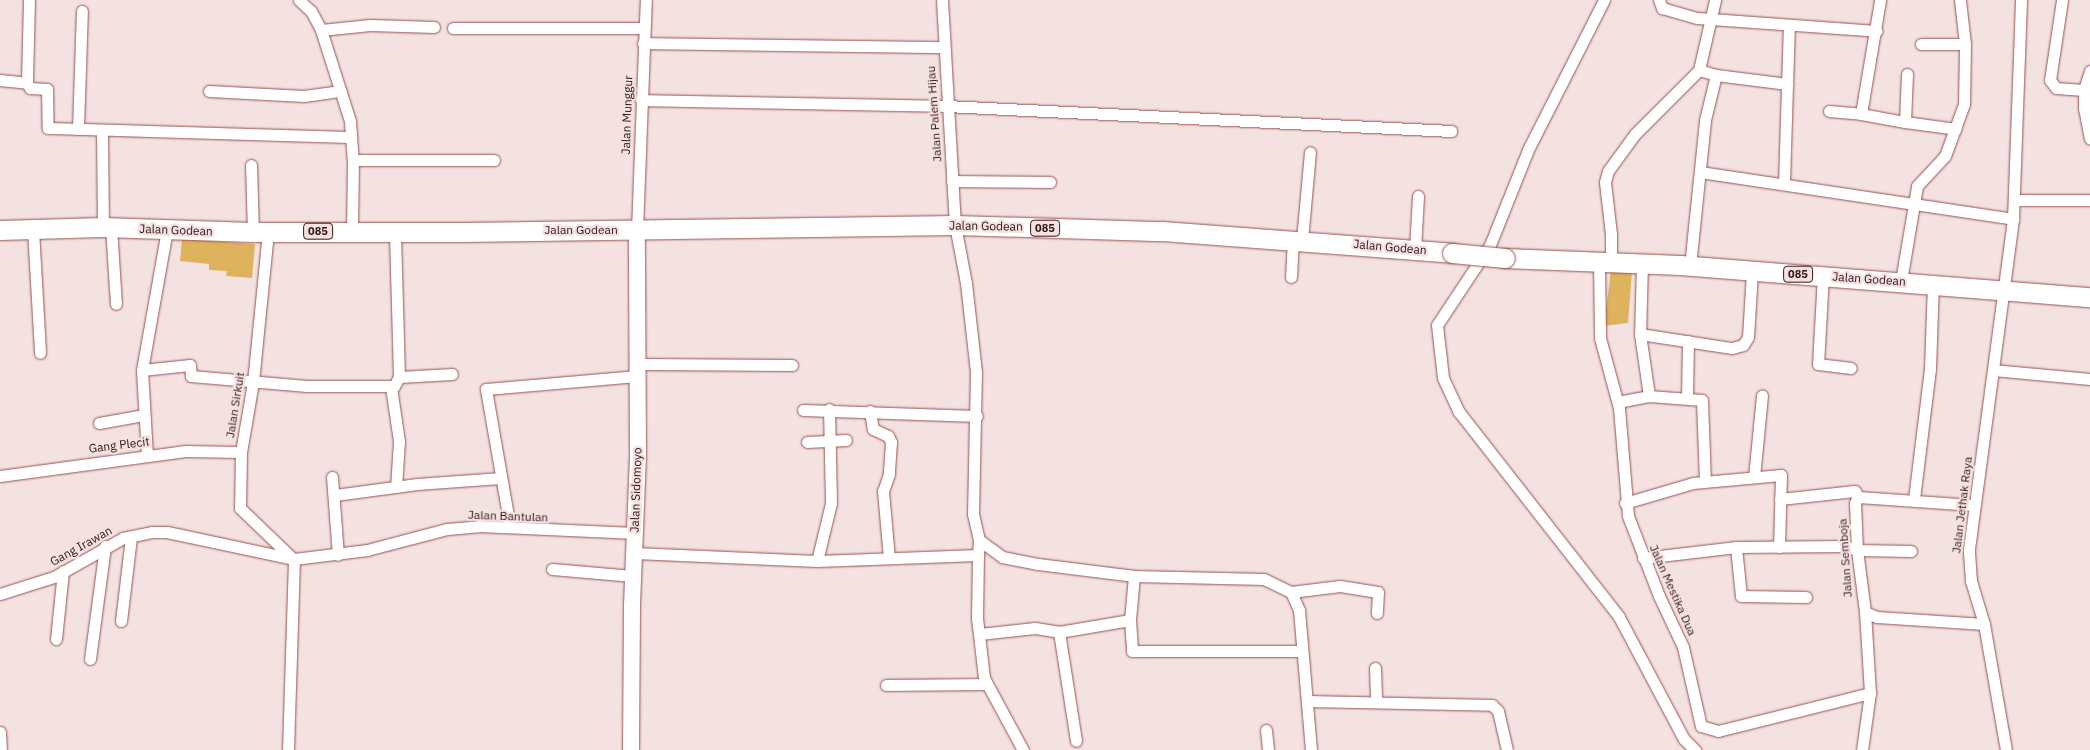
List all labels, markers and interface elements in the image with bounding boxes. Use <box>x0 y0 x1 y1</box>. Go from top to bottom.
street label: Jalan Palem Hijau <box>923 65 945 163</box>
street label: Jalan Munggur <box>618 75 636 155</box>
street label: Jalan Godean <box>949 218 1023 234</box>
road number: 085 <box>1030 220 1060 237</box>
street label: Jalan Godean <box>139 222 213 238</box>
road number: 085 <box>303 222 333 240</box>
street label: Jalan Godean <box>544 223 618 237</box>
street label: Jalan Godean <box>1353 237 1427 257</box>
road number: 085 <box>1783 266 1813 282</box>
street label: Jalan Godean <box>1832 269 1906 289</box>
street label: Jalan Sirkuit <box>223 371 247 439</box>
street label: Gang Plecit <box>88 434 150 456</box>
street label: Jalan Sidomoyo <box>627 447 645 533</box>
street label: Jalan Jethak Raya <box>1949 456 1975 554</box>
street label: Jalan Bantulan <box>468 507 548 525</box>
street label: Jalan Semboja <box>1835 518 1855 598</box>
street label: Gang Irawan <box>48 523 114 569</box>
street label: Jalan Mestika Dua <box>1647 542 1699 638</box>

